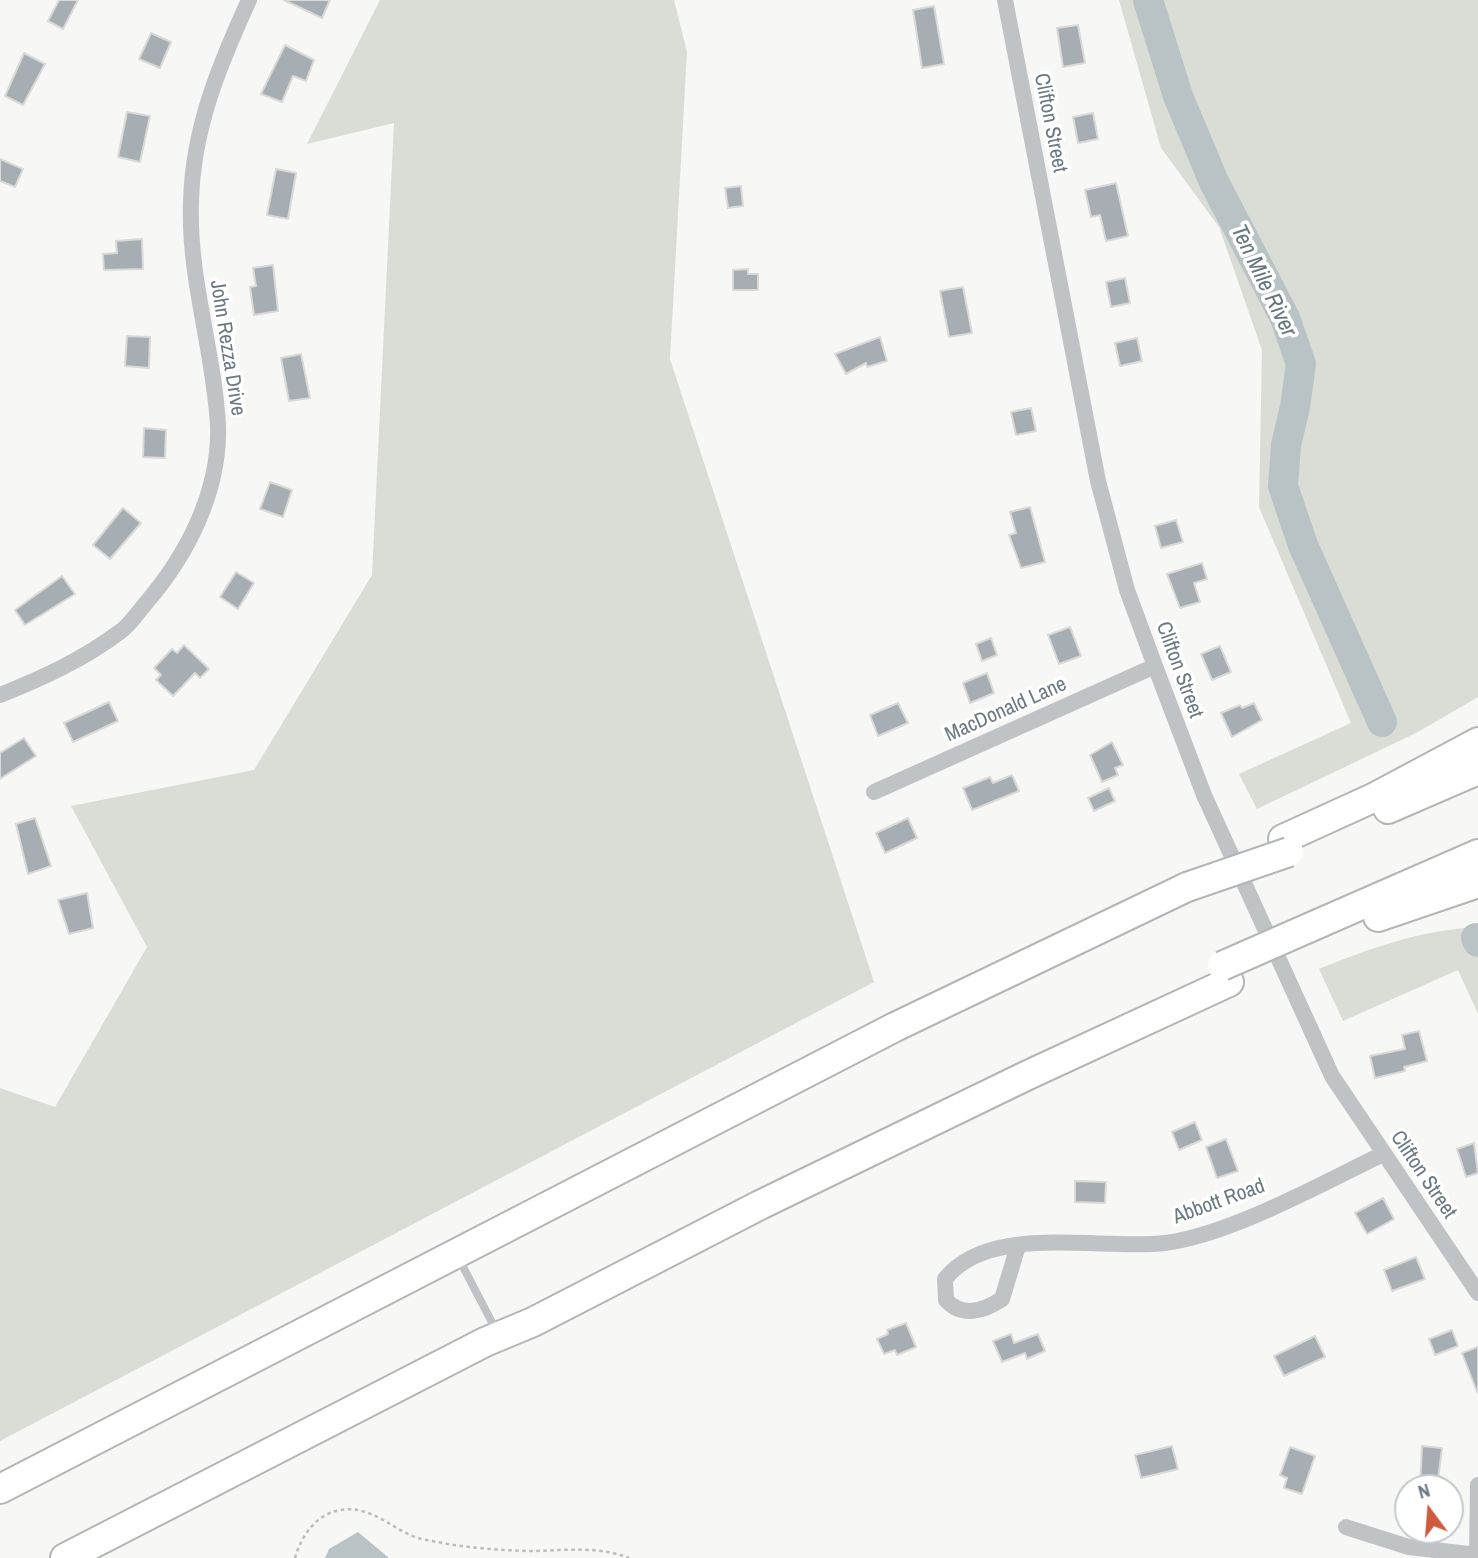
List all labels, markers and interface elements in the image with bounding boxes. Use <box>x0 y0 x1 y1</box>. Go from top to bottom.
street label: Clifton Street <box>1028 71 1072 175</box>
water label: Ten Mile River <box>1224 221 1302 341</box>
street label: John Rezza Drive <box>204 278 250 418</box>
street label: Clifton Street <box>1150 618 1208 722</box>
street label: MacDonald Lane <box>941 672 1071 748</box>
street label: Clifton Street <box>1384 1126 1462 1224</box>
street label: Abbott Road <box>1170 1174 1268 1230</box>
north arrow <box>1394 1474 1464 1544</box>
text: N <box>1415 1477 1433 1505</box>

